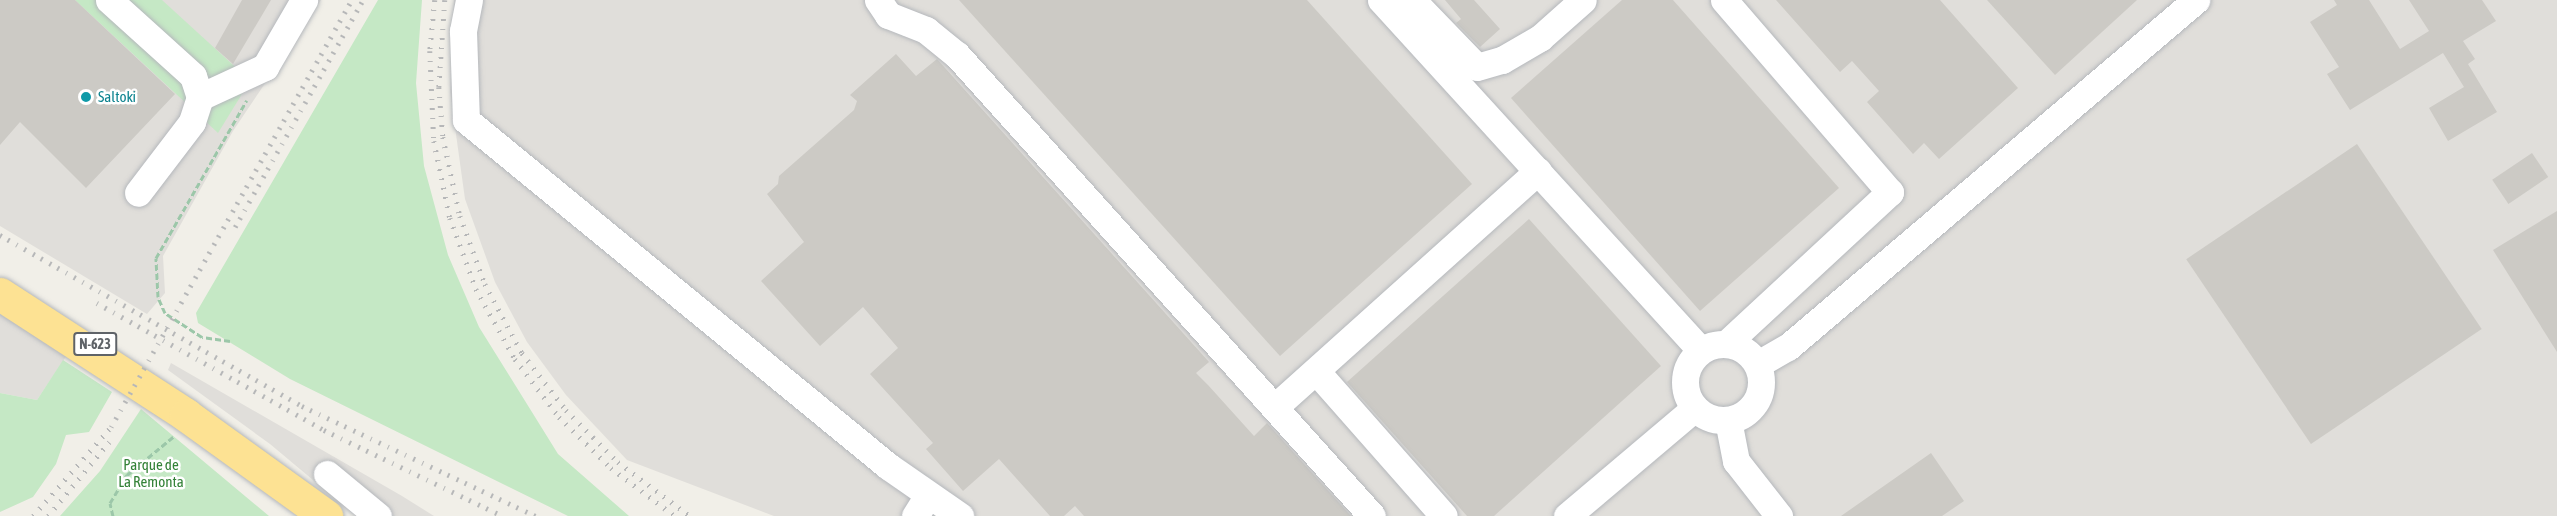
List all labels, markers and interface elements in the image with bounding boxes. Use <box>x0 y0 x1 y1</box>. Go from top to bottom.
place label: Saltoki <box>98 88 136 106</box>
marker: Saltoki <box>79 90 93 104</box>
road number: N-623 <box>72 333 118 355</box>
park label: Parque de La Remonta <box>118 455 184 490</box>

